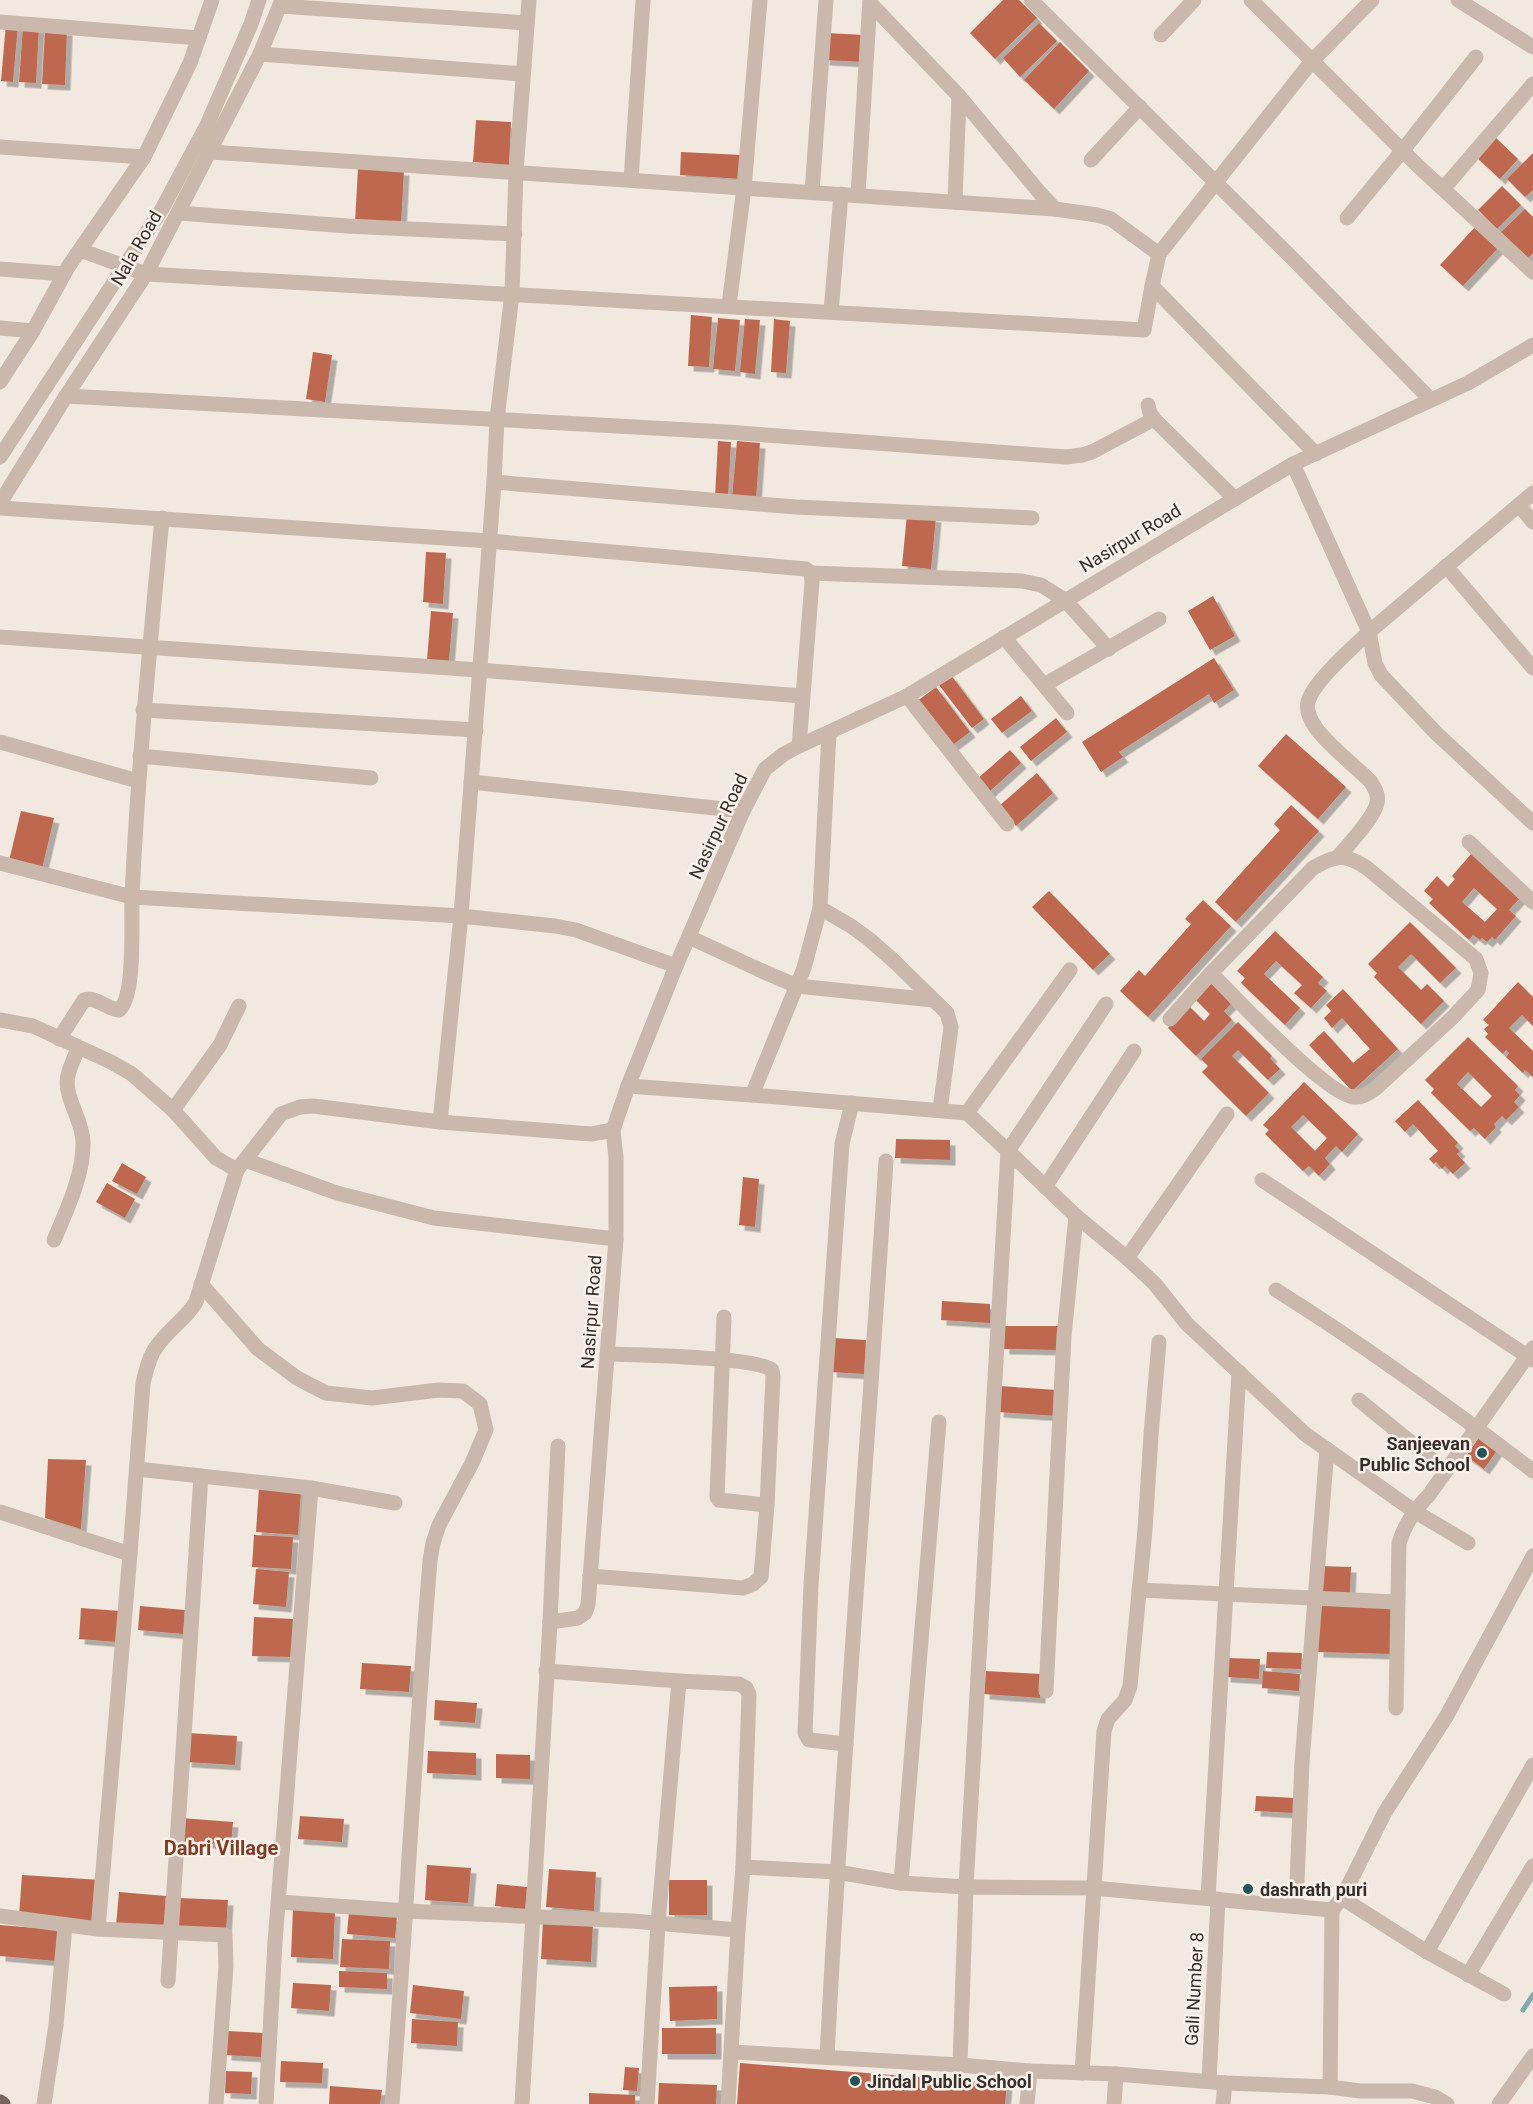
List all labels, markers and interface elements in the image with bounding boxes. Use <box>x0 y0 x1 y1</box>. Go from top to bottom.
street label: Nala Road <box>106 207 166 289</box>
street label: Nasirpur Road <box>1076 500 1184 576</box>
street label: Nasirpur Road <box>684 770 752 882</box>
street label: Nasirpur Road <box>577 1254 605 1370</box>
place label: Sanjeevan Public School <box>1359 1433 1470 1475</box>
marker: Sanjeevan Public School <box>1475 1446 1489 1460</box>
district label: Dabri Village <box>164 1836 278 1860</box>
place label: dashrath puri <box>1260 1879 1367 1900</box>
marker: dashrath puri <box>1241 1882 1255 1896</box>
street label: Gali Number 8 <box>1181 1931 1207 2047</box>
place label: Jindal Public School <box>867 2071 1032 2092</box>
marker: Jindal Public School <box>848 2074 862 2088</box>

